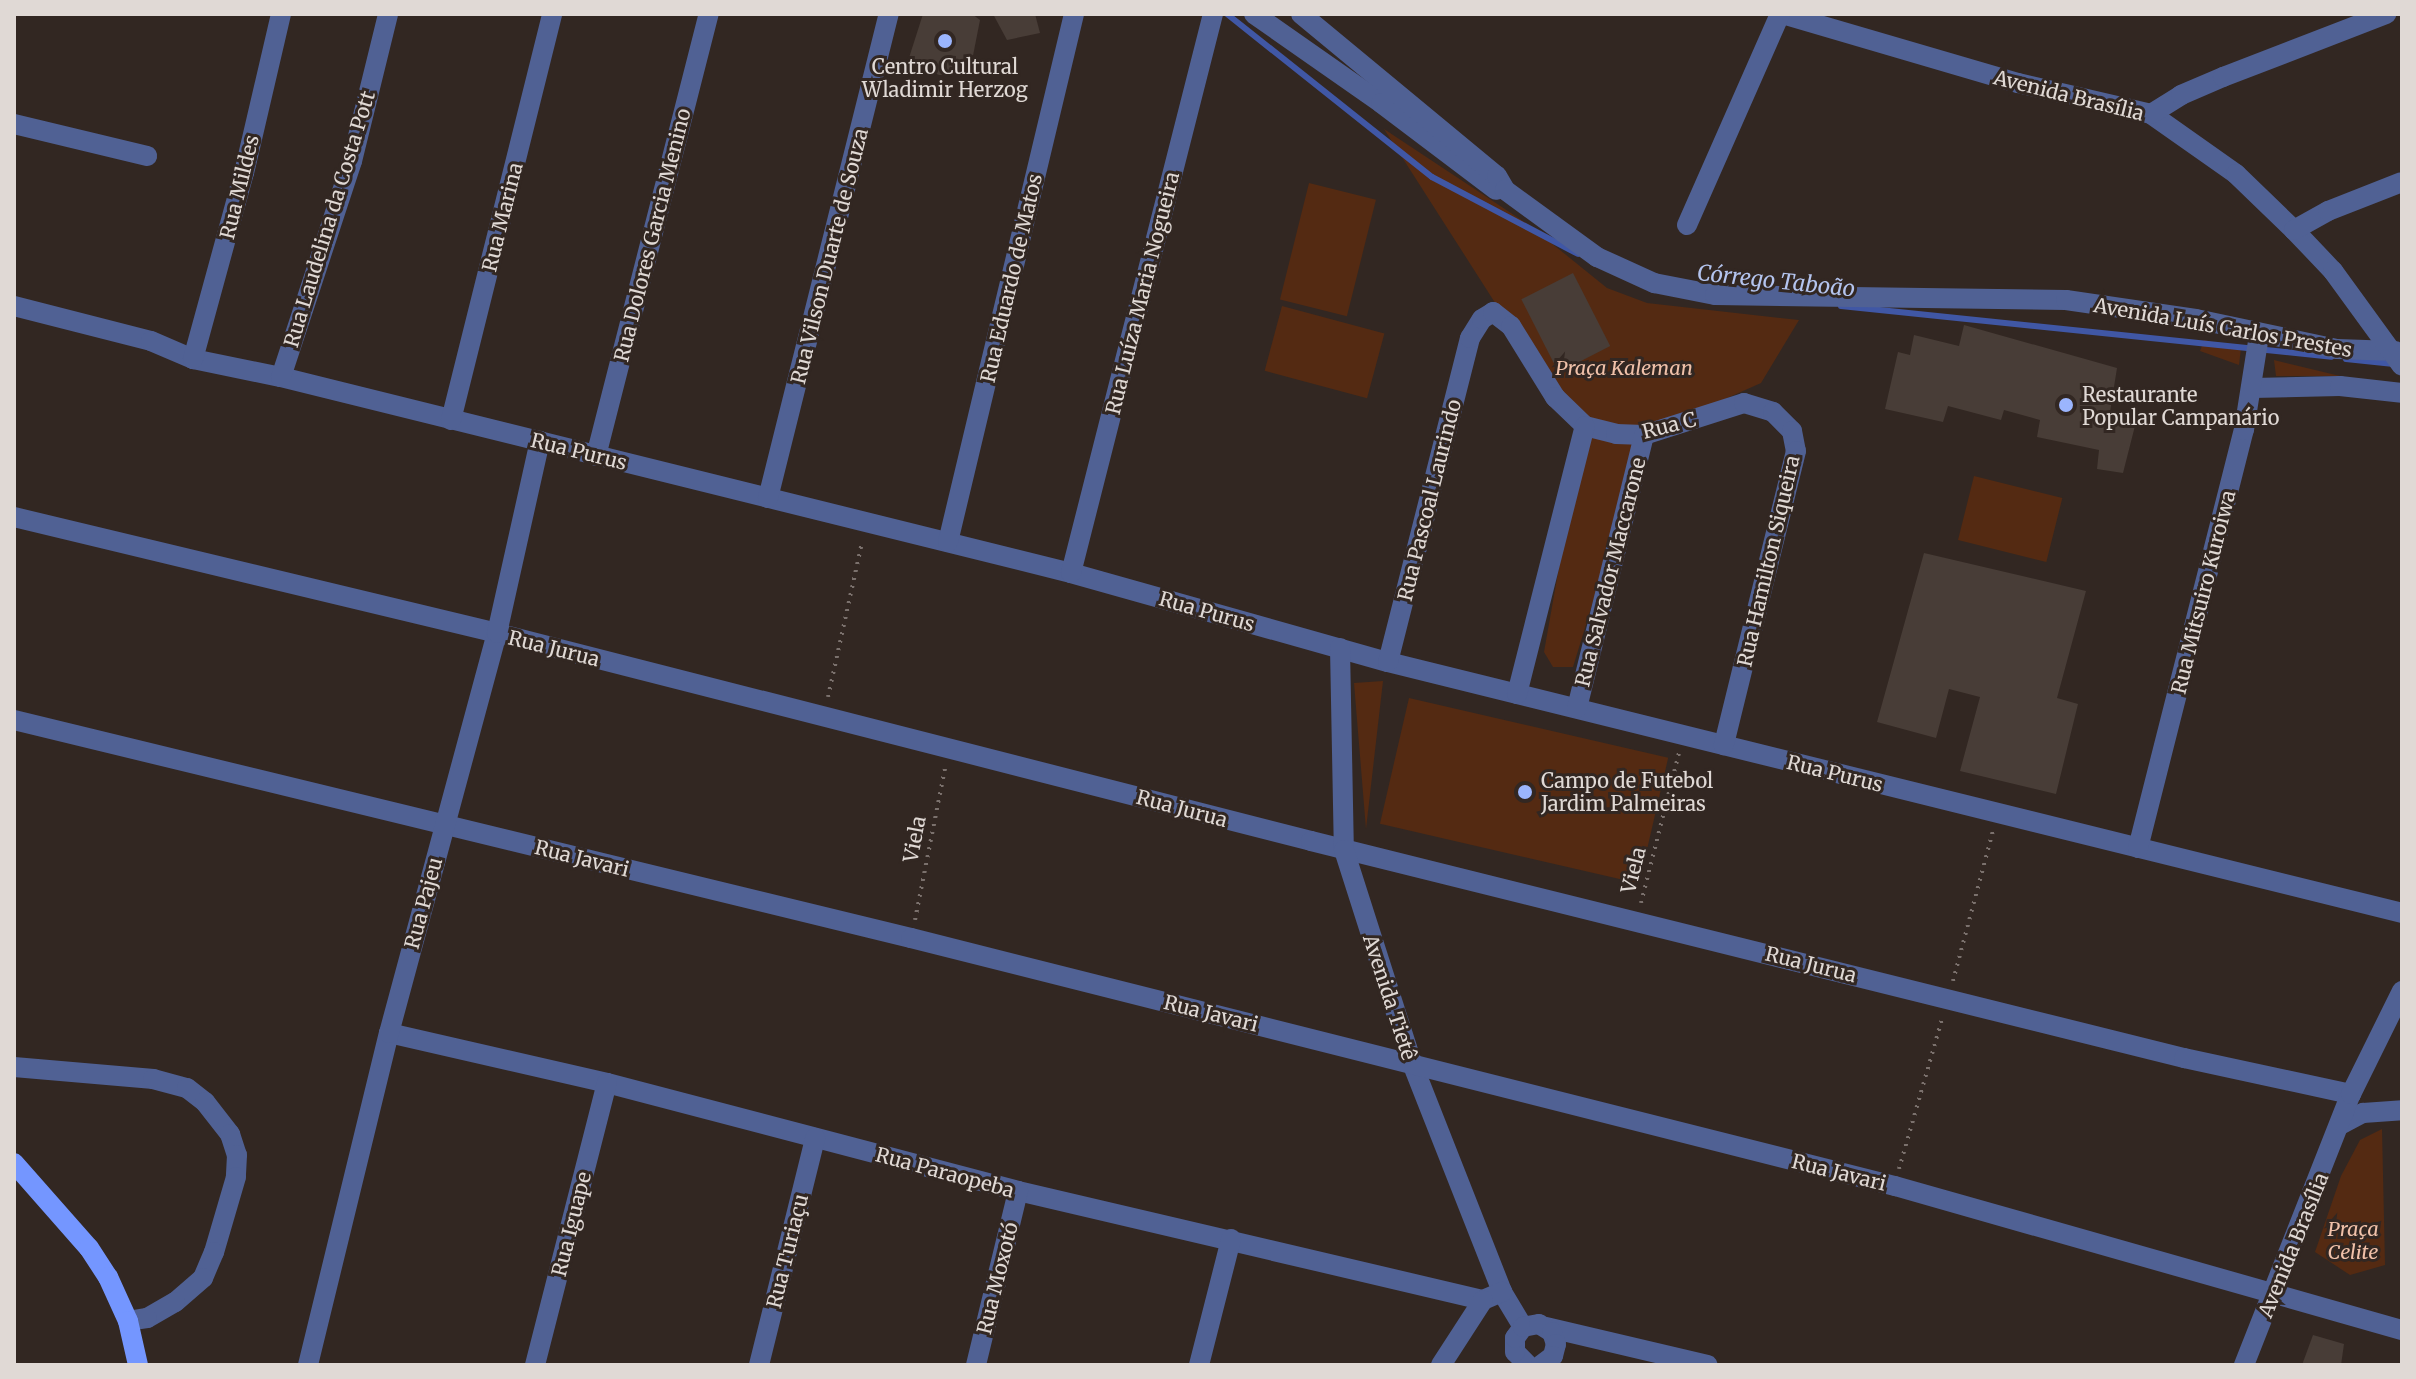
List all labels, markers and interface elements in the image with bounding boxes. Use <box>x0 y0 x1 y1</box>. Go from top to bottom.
marker: Centro Cultural Wladimir Herzog <box>936 32 954 50</box>
place label: Centro Cultural Wladimir Herzog <box>862 54 1028 101</box>
street label: Avenida Brasília <box>1991 65 2147 125</box>
street label: Rua Laudelina da Costa Pott <box>279 88 379 350</box>
street label: Rua Dolores Garcia Menino <box>609 106 695 364</box>
street label: Rua Vilson Duarte de Souza <box>786 126 872 386</box>
street label: Rua Mildes <box>214 132 264 242</box>
street label: Rua Marina <box>477 160 527 274</box>
street label: Rua Luíza Maria Nogueira <box>1100 169 1184 417</box>
street label: Rua Eduardo de Matos <box>975 171 1047 385</box>
water label: Córrego Taboão <box>1696 260 1856 302</box>
street label: Avenida Luís Carlos Prestes <box>2092 292 2354 362</box>
park label: Praça Kaleman <box>1555 355 1693 379</box>
place label: Restaurante Popular Campanário <box>2082 382 2279 429</box>
marker: Restaurante Popular Campanário <box>2057 396 2075 414</box>
street label: Rua Pascoal Laurindo <box>1392 397 1466 603</box>
street label: Rua C <box>1640 407 1698 443</box>
street label: Rua Purus <box>528 427 630 475</box>
street label: Rua Hamilton Siqueira <box>1732 453 1804 669</box>
street label: Rua Salvador Maccarone <box>1570 455 1650 689</box>
street label: Rua Mitsuiro Kuroiwa <box>2166 488 2240 696</box>
street label: Rua Purus <box>1156 586 1258 636</box>
street label: Rua Jurua <box>506 625 602 671</box>
street label: Rua Purus <box>1784 749 1886 797</box>
place label: Campo de Futebol Jardim Palmeiras <box>1541 768 1713 815</box>
marker: Campo de Futebol Jardim Palmeiras <box>1516 783 1534 801</box>
street label: Rua Jurua <box>1134 784 1230 832</box>
street label: Viela <box>898 814 930 864</box>
street label: Rua Javari <box>532 835 632 881</box>
street label: Viela <box>1616 844 1650 896</box>
street label: Rua Pajeu <box>399 855 447 951</box>
street label: Avenida Tietê <box>1358 931 1422 1063</box>
street label: Rua Jurua <box>1763 941 1859 987</box>
street label: Rua Javari <box>1161 990 1261 1036</box>
street label: Rua Paraopeba <box>873 1142 1017 1202</box>
street label: Rua Javari <box>1789 1149 1889 1195</box>
street label: Rua Iguape <box>546 1169 596 1279</box>
street label: Avenida Brasília <box>2253 1169 2333 1321</box>
street label: Rua Turiaçu <box>761 1191 813 1311</box>
park label: Praça Celite <box>2327 1216 2379 1263</box>
street label: Rua Moxotó <box>971 1219 1023 1337</box>

